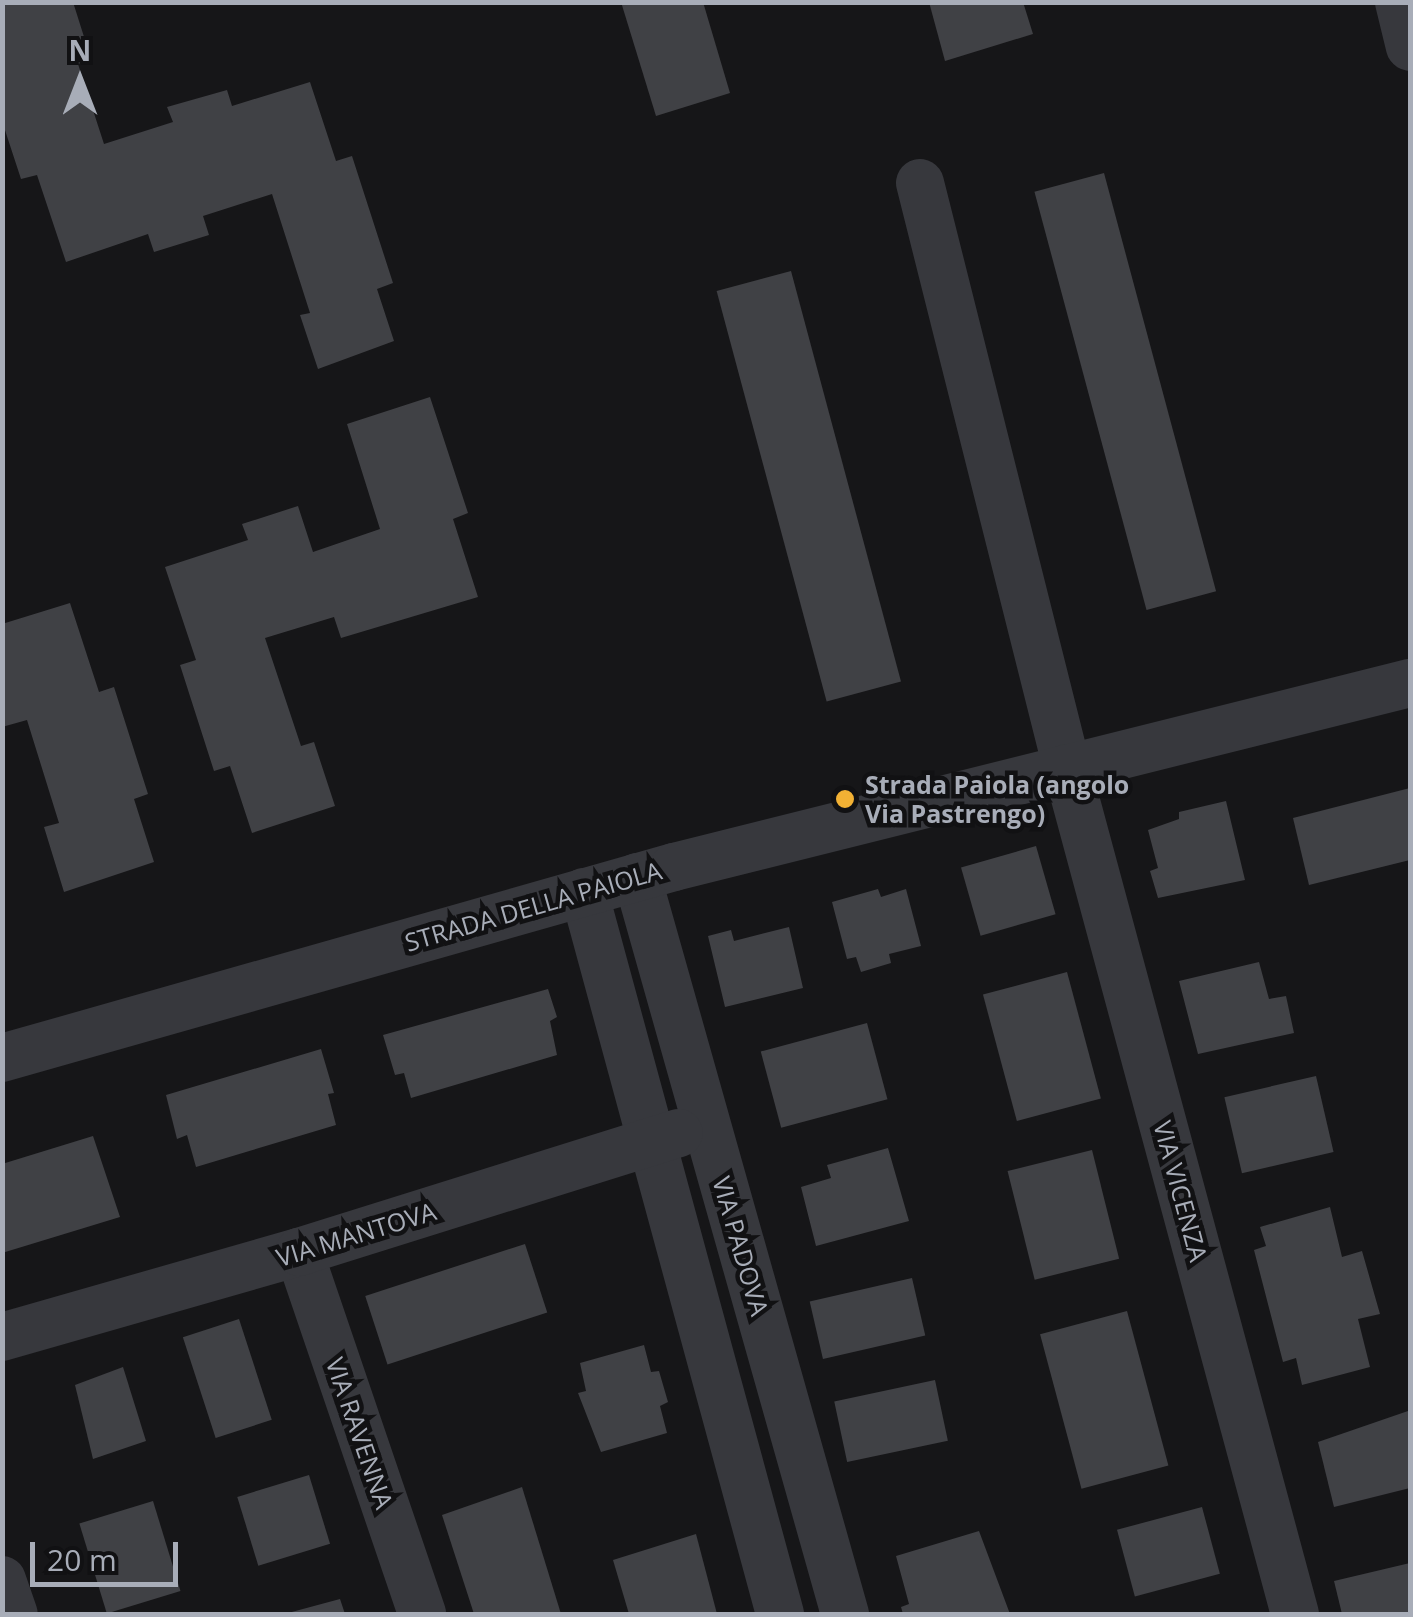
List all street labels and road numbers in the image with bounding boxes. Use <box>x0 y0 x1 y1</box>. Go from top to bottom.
street label: STRADA DELLA PAIOLA <box>401 855 665 957</box>
street label: VIA VICENZA <box>1148 1117 1214 1265</box>
street label: VIA PADOVA <box>707 1173 775 1319</box>
street label: VIA MANTOVA <box>273 1196 439 1272</box>
street label: VIA RAVENNA <box>320 1354 400 1512</box>

